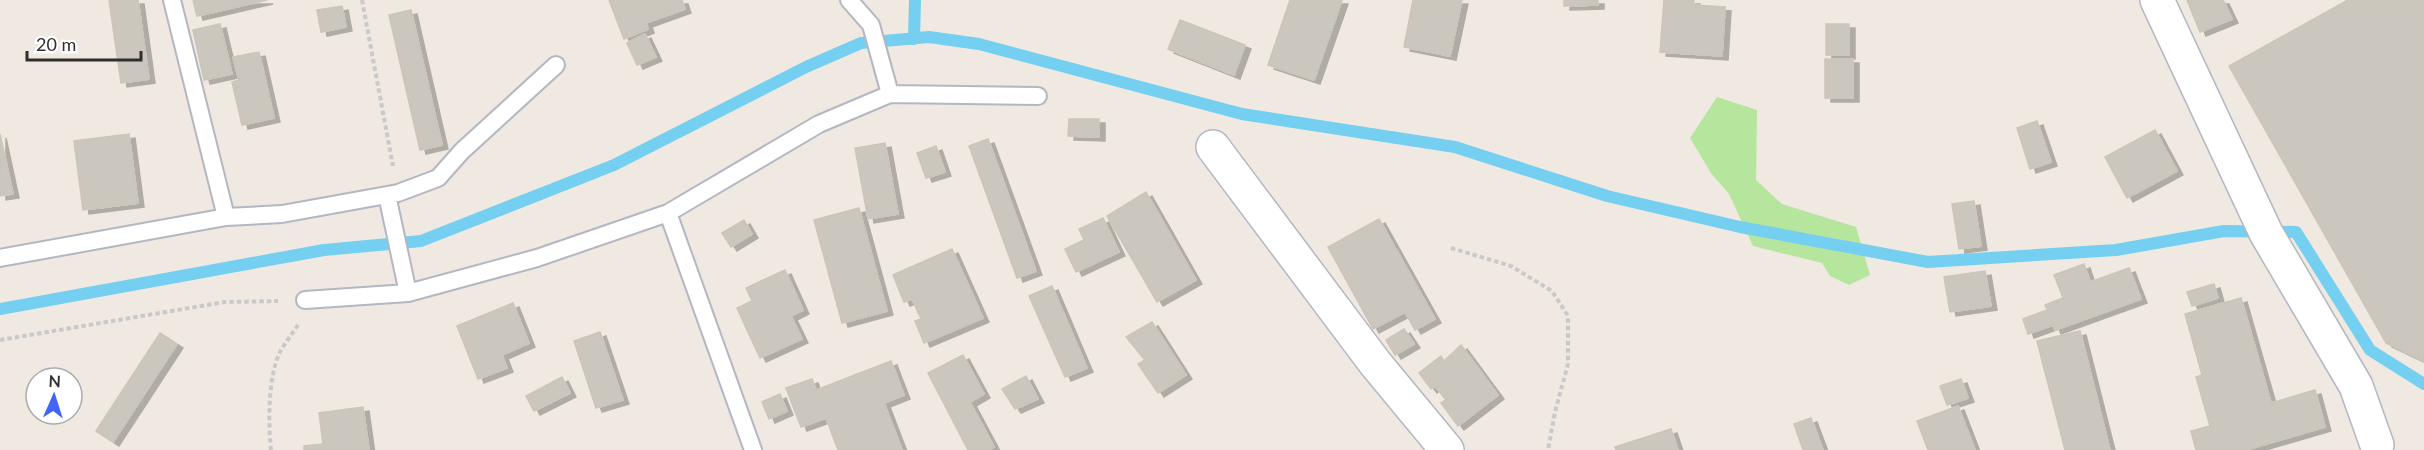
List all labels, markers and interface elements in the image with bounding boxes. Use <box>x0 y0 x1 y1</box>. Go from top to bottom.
scale bar <box>27 24 141 62</box>
text: 20 m <box>36 33 76 55</box>
north arrow <box>24 366 84 426</box>
text: N <box>48 371 61 390</box>

